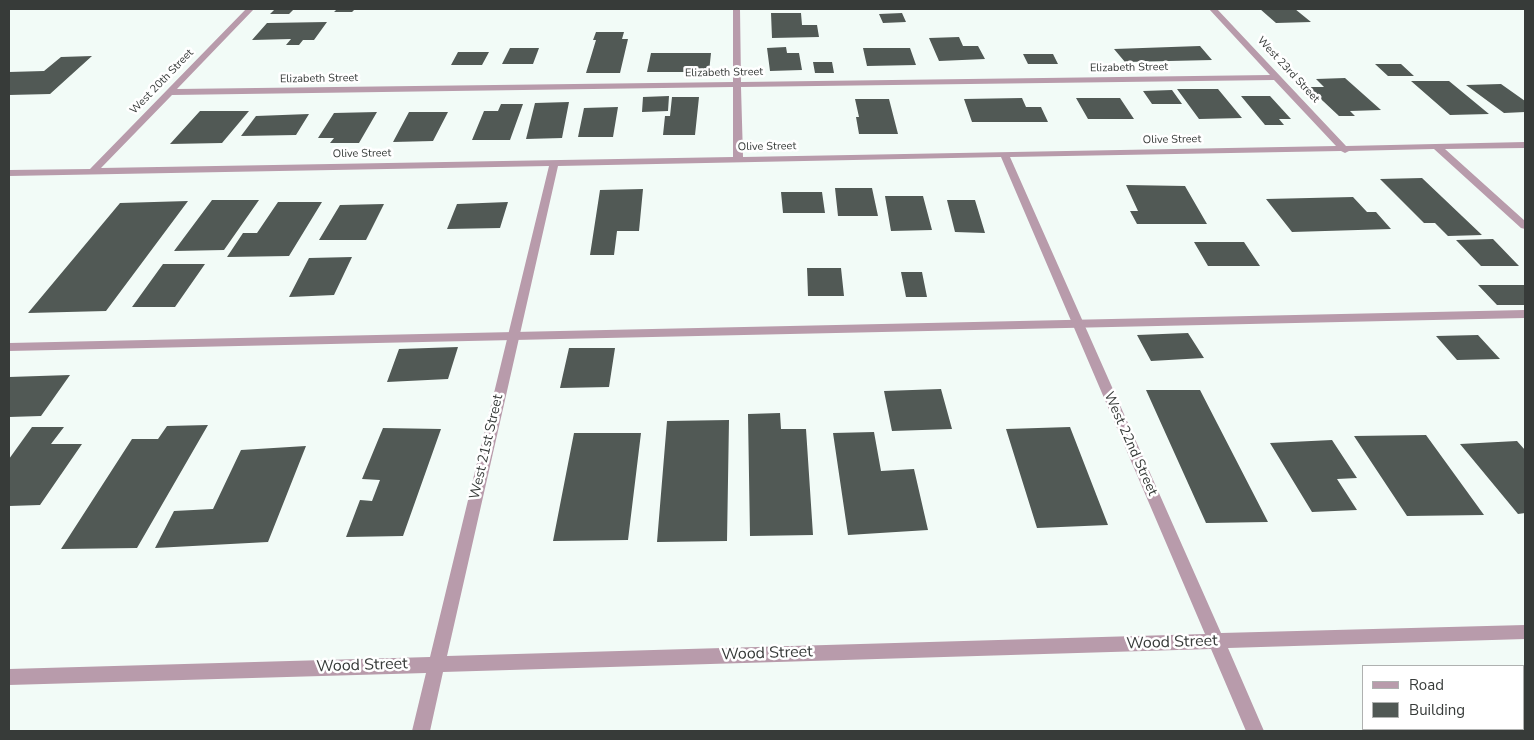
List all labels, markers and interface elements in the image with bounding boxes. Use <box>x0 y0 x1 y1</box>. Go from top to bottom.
street label: West 23rd Street <box>1254 34 1322 106</box>
street label: West 20th Street <box>128 47 196 117</box>
street label: Elizabeth Street <box>1090 61 1168 75</box>
street label: Elizabeth Street <box>685 66 763 80</box>
street label: Elizabeth Street <box>280 72 358 86</box>
street label: Olive Street <box>1143 133 1201 147</box>
street label: Olive Street <box>738 140 796 154</box>
street label: Olive Street <box>333 147 391 161</box>
street label: West 22nd Street <box>1100 389 1160 499</box>
street label: West 21st Street <box>467 393 507 501</box>
street label: Wood Street <box>1126 632 1218 654</box>
street label: Wood Street <box>721 643 813 665</box>
street label: Wood Street <box>316 655 408 677</box>
legend <box>1362 665 1524 730</box>
text: Road <box>1409 675 1444 695</box>
text: Building <box>1409 700 1465 720</box>

